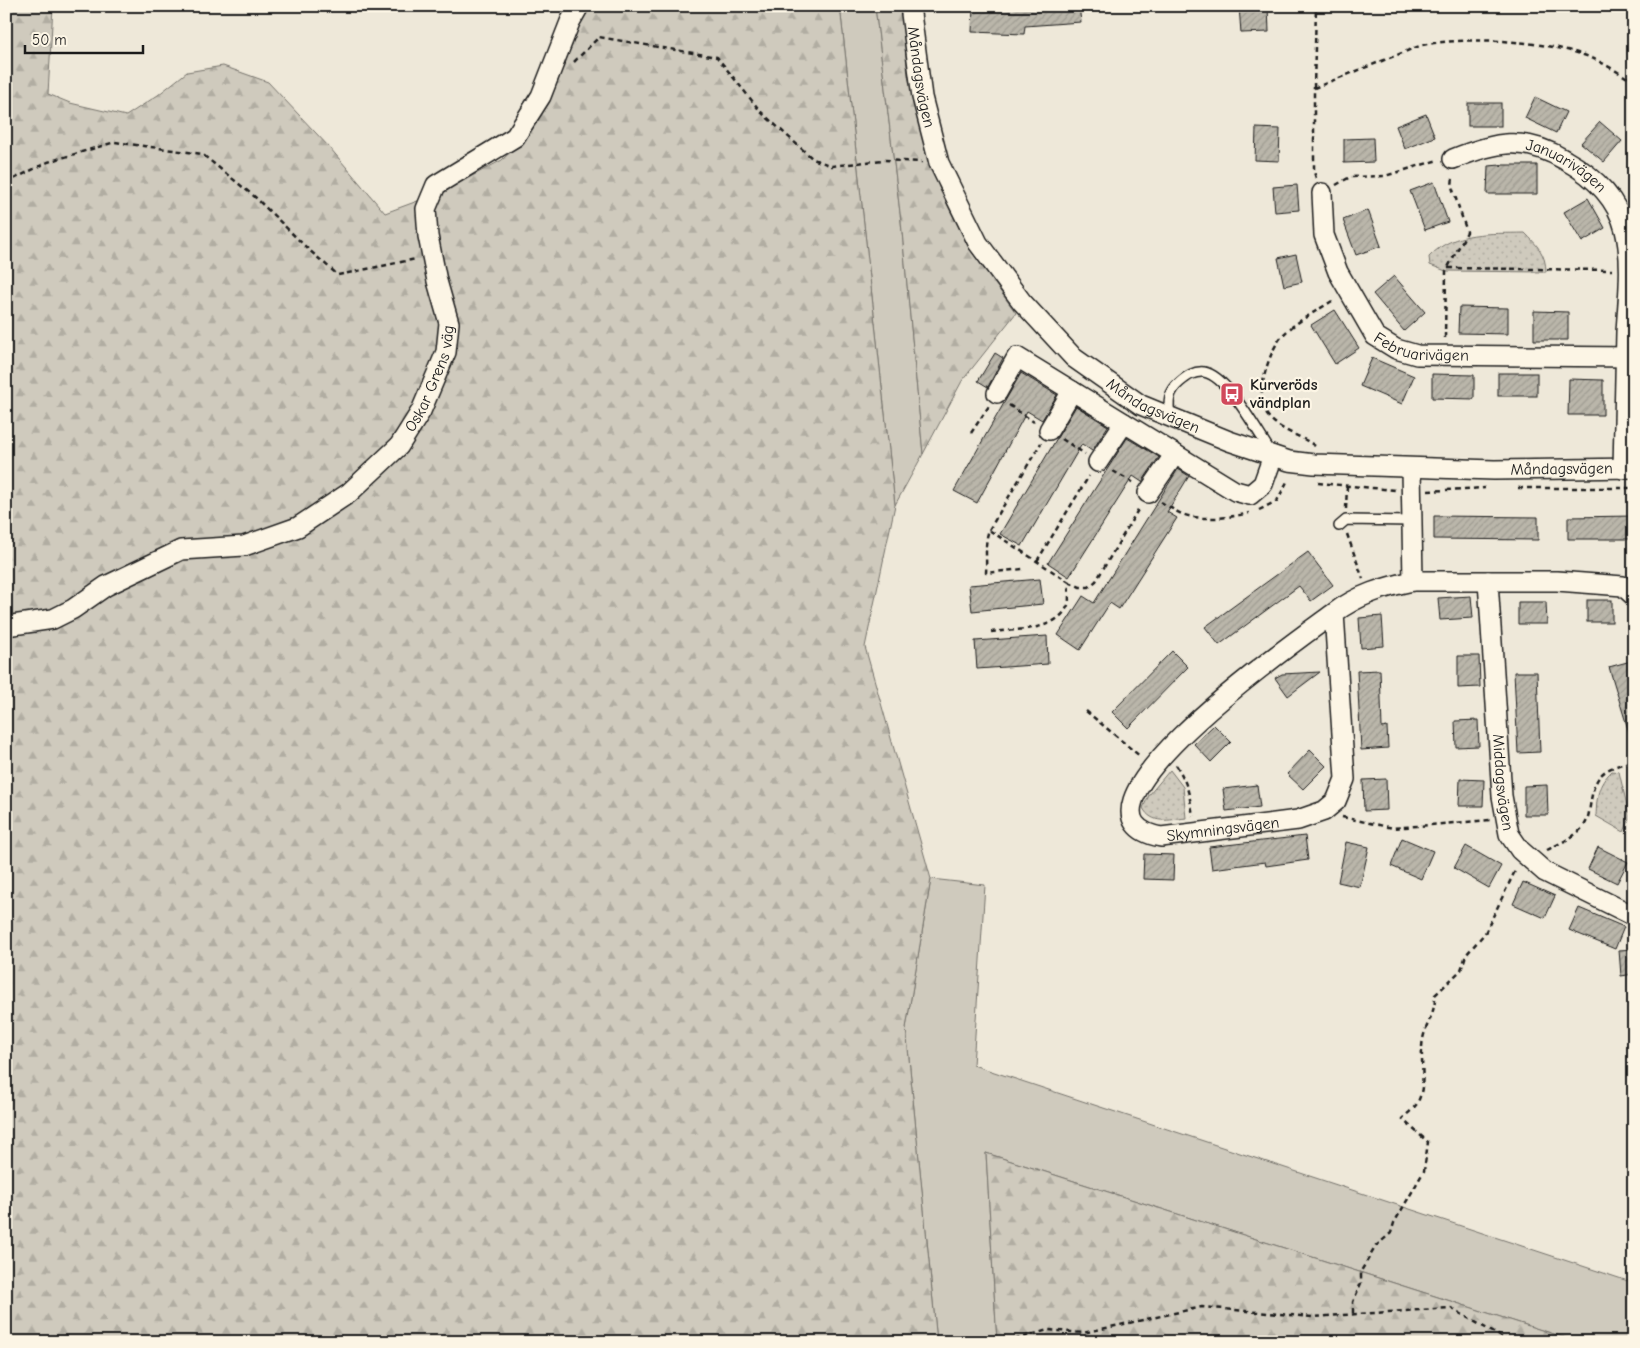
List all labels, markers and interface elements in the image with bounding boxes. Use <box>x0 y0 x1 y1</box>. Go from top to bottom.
scale bar <box>25 22 142 54</box>
street label: Måndagsvägen <box>904 25 939 130</box>
text: 50 m <box>32 31 67 49</box>
street label: Januarivägen <box>1524 136 1610 196</box>
street label: Oskar Grens väg <box>401 324 458 435</box>
street label: Februarivägen <box>1371 329 1469 364</box>
street label: Måndagsvägen <box>1103 375 1202 437</box>
place label: Kurveröds vändplan <box>1249 376 1318 412</box>
bus stop icon: Kurveröds vändplan <box>1219 381 1245 407</box>
street label: Måndagsvägen <box>1510 459 1613 479</box>
street label: Middagsvägen <box>1489 733 1517 832</box>
street label: Skymningsvägen <box>1165 813 1280 845</box>

